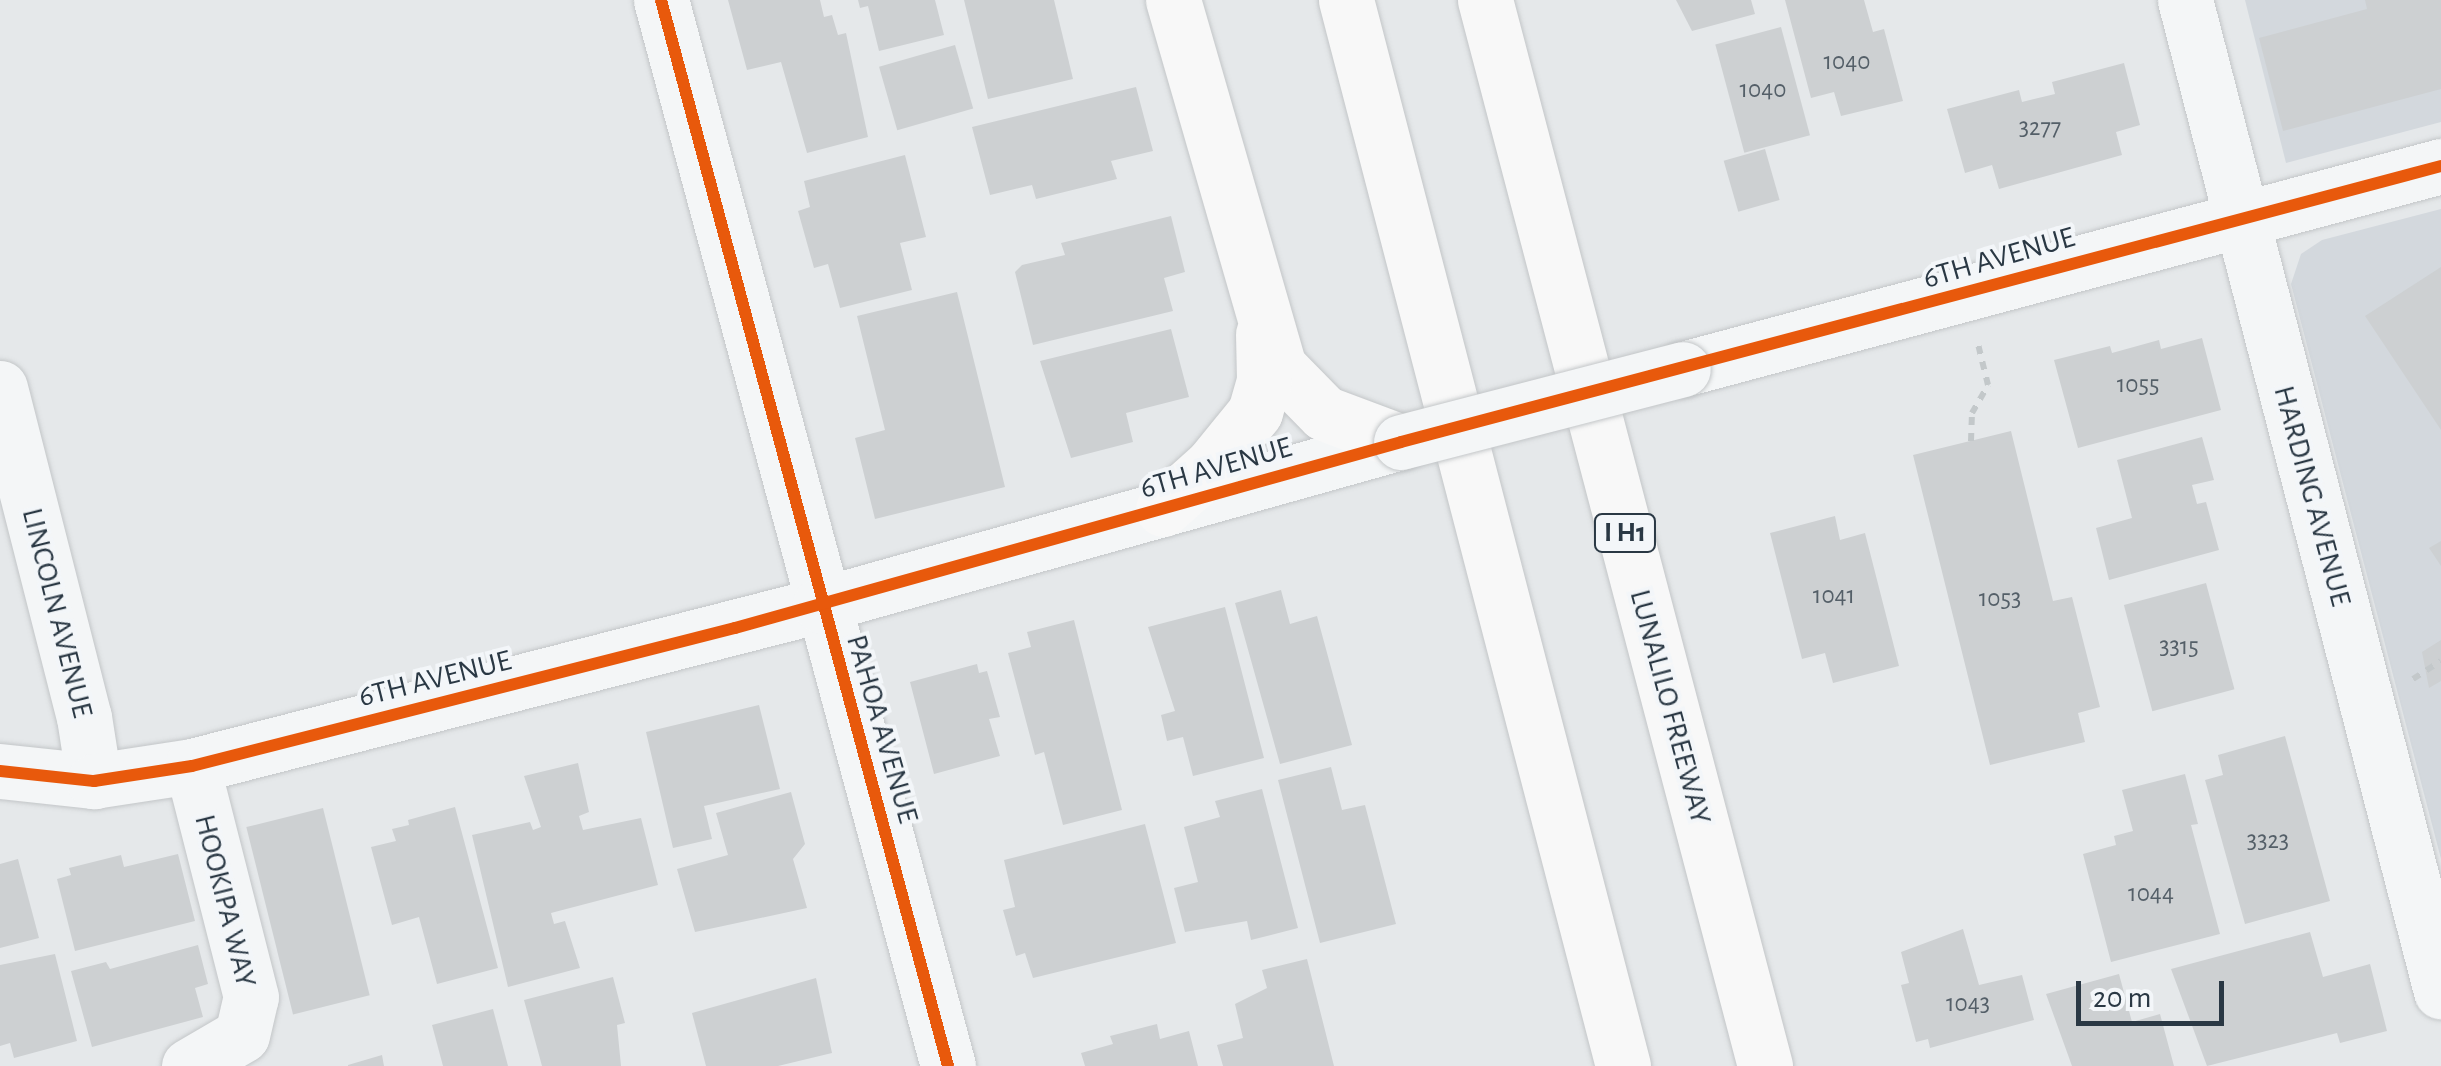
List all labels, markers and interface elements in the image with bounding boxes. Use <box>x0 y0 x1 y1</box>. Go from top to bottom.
house number: 1040 <box>1823 47 1871 77</box>
house number: 1040 <box>1739 75 1787 105</box>
house number: 3277 <box>2019 113 2061 143</box>
street label: 6TH AVENUE <box>1919 219 2079 297</box>
house number: 1055 <box>2117 370 2159 400</box>
street label: HARDING AVENUE <box>2265 382 2359 610</box>
street label: 6TH AVENUE <box>1136 429 1296 507</box>
street label: LINCOLN AVENUE <box>14 504 100 722</box>
road number: I H1 <box>1592 510 1658 556</box>
house number: 1041 <box>1813 581 1855 611</box>
house number: 1053 <box>1979 584 2021 614</box>
street label: LUNALILO FREEWAY <box>1621 586 1719 828</box>
street label: PAHOA AVENUE <box>838 631 926 827</box>
house number: 3315 <box>2159 632 2199 662</box>
street label: 6TH AVENUE <box>355 643 515 715</box>
street label: HOOKIPA WAY <box>186 811 264 991</box>
house number: 3323 <box>2247 826 2289 856</box>
house number: 1044 <box>2128 879 2174 909</box>
scale bar <box>2081 961 2228 1023</box>
text: 20 m <box>2093 983 2151 1013</box>
house number: 1043 <box>1946 989 1990 1019</box>

